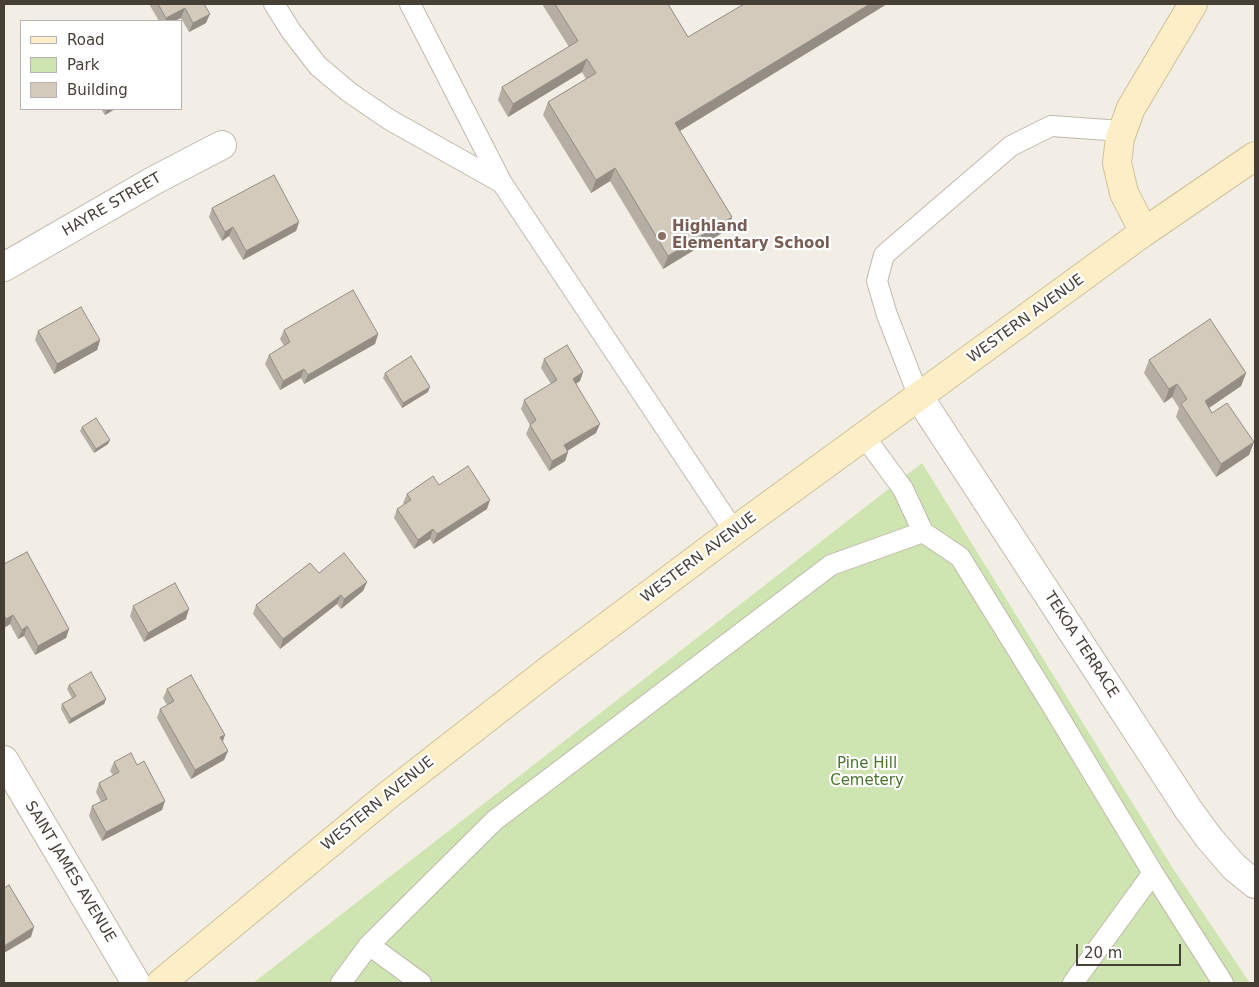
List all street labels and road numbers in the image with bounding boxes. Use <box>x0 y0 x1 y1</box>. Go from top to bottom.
street label: HAYRE STREET <box>59 169 165 241</box>
street label: WESTERN AVENUE <box>964 271 1088 367</box>
street label: WESTERN AVENUE <box>638 509 760 607</box>
street label: TEKOA TERRACE <box>1040 588 1122 702</box>
street label: WESTERN AVENUE <box>318 753 438 855</box>
street label: SAINT JAMES AVENUE <box>21 798 119 946</box>

